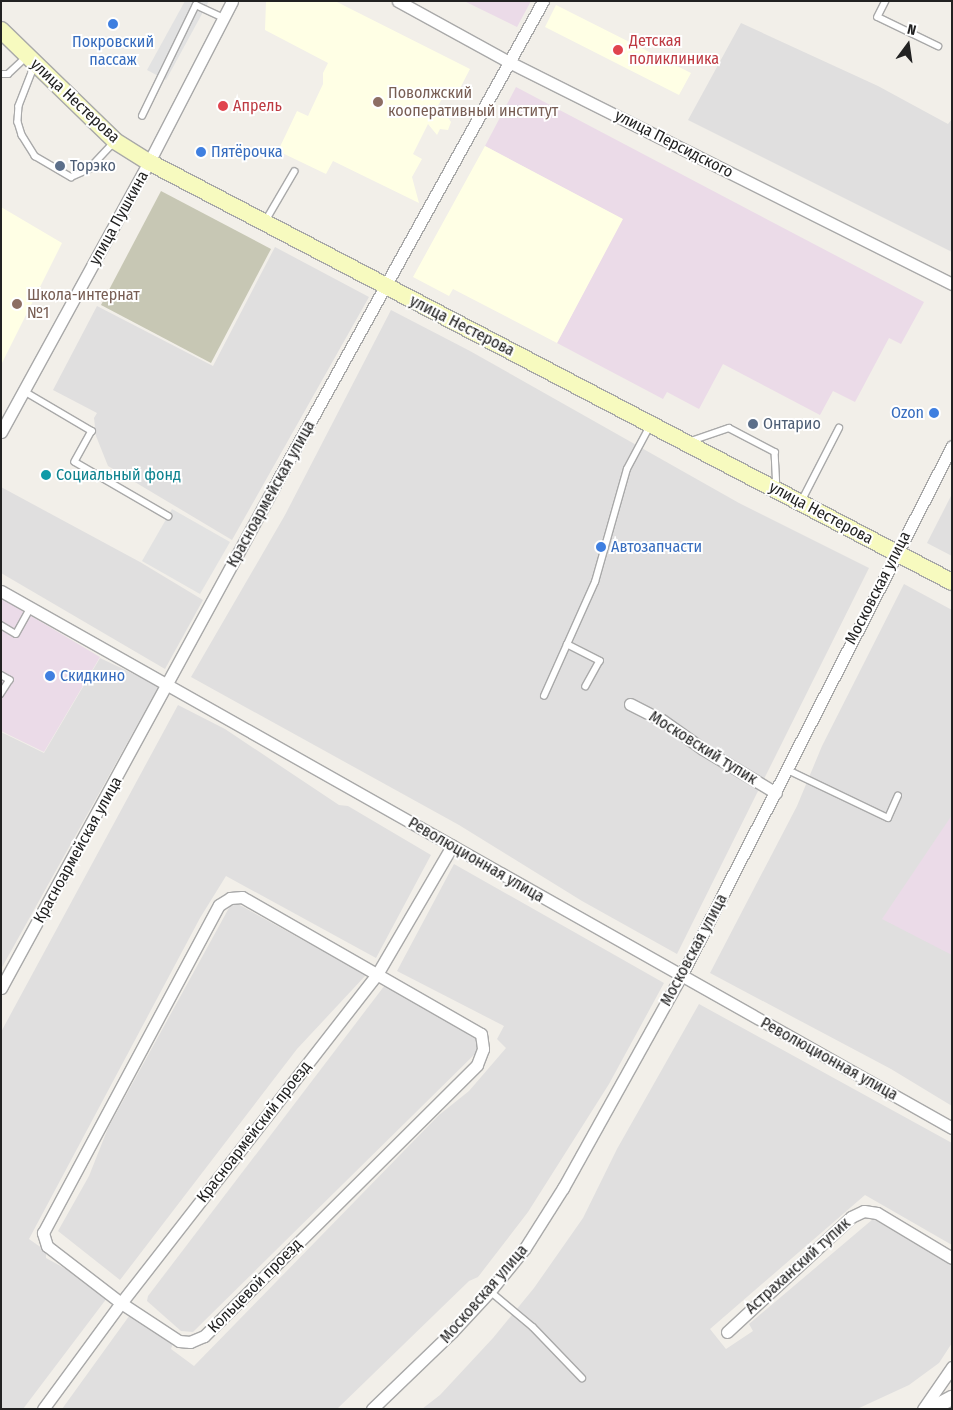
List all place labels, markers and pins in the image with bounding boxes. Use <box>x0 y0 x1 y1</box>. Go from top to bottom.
marker: Покровский пассаж <box>107 18 119 30</box>
place label: Детская поликлиника <box>629 31 719 69</box>
place label: Покровский пассаж <box>72 32 154 70</box>
marker: Детская поликлиника <box>611 43 625 57</box>
place label: Поволжский кооперативный институт <box>388 83 558 121</box>
place label: Апрель <box>233 96 282 116</box>
marker: Поволжский кооперативный институт <box>372 96 384 108</box>
marker: Апрель <box>217 100 229 112</box>
place label: Пятёрочка <box>211 142 283 162</box>
marker: Пятёрочка <box>195 146 207 158</box>
place label: Торэко <box>70 156 116 176</box>
marker: Торэко <box>54 160 66 172</box>
place label: Школа-интернат №1 <box>27 285 140 323</box>
marker: Школа-интернат №1 <box>11 298 23 310</box>
place label: Ozon <box>891 403 924 423</box>
marker: Ozon <box>928 407 940 419</box>
place label: Онтарио <box>763 414 821 434</box>
marker: Онтарио <box>747 418 759 430</box>
place label: Социальный фонд <box>56 465 181 485</box>
marker: Социальный фонд <box>40 469 52 481</box>
place label: Автозапчасти <box>611 537 702 557</box>
marker: Автозапчасти <box>595 541 607 553</box>
place label: Скидкино <box>60 666 125 686</box>
marker: Скидкино <box>44 670 56 682</box>

